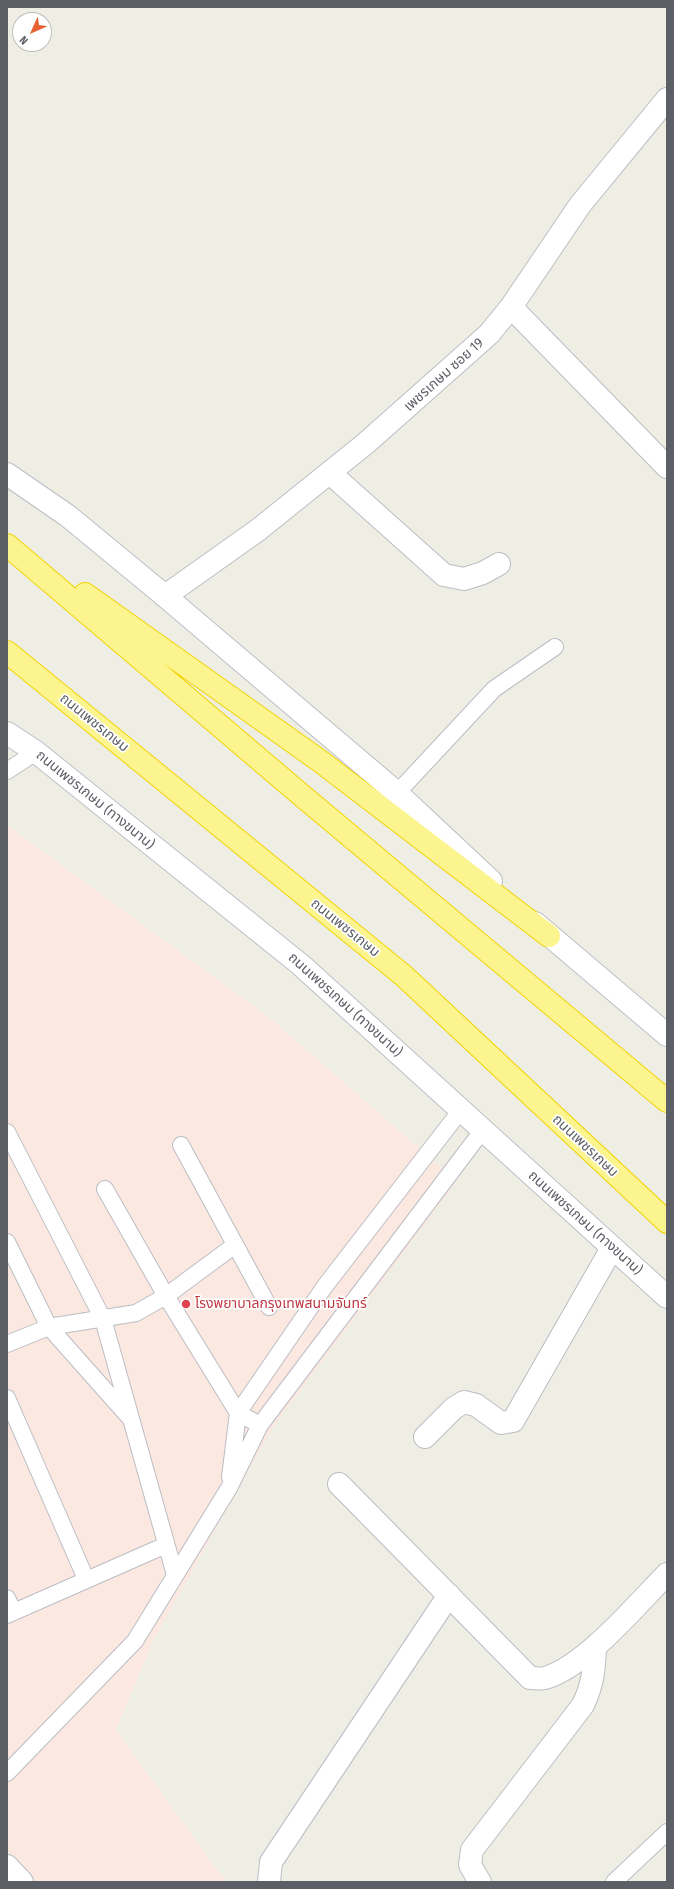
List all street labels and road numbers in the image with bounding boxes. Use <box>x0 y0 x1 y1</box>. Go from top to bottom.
street label: เพชรเกษม ซอย 19 <box>401 335 487 415</box>
street label: ถนนเพชรเกษม <box>56 690 132 756</box>
street label: ถนนเพชรเกษม (ทางขนาน) <box>32 747 158 853</box>
street label: ถนนเพชรเกษม <box>307 895 383 961</box>
street label: ถนนเพชรเกษม (ทางขนาน) <box>285 949 405 1061</box>
street label: ถนนเพชรเกษม <box>549 1111 621 1181</box>
street label: ถนนเพชรเกษม (ทางขนาน) <box>525 1167 645 1279</box>

